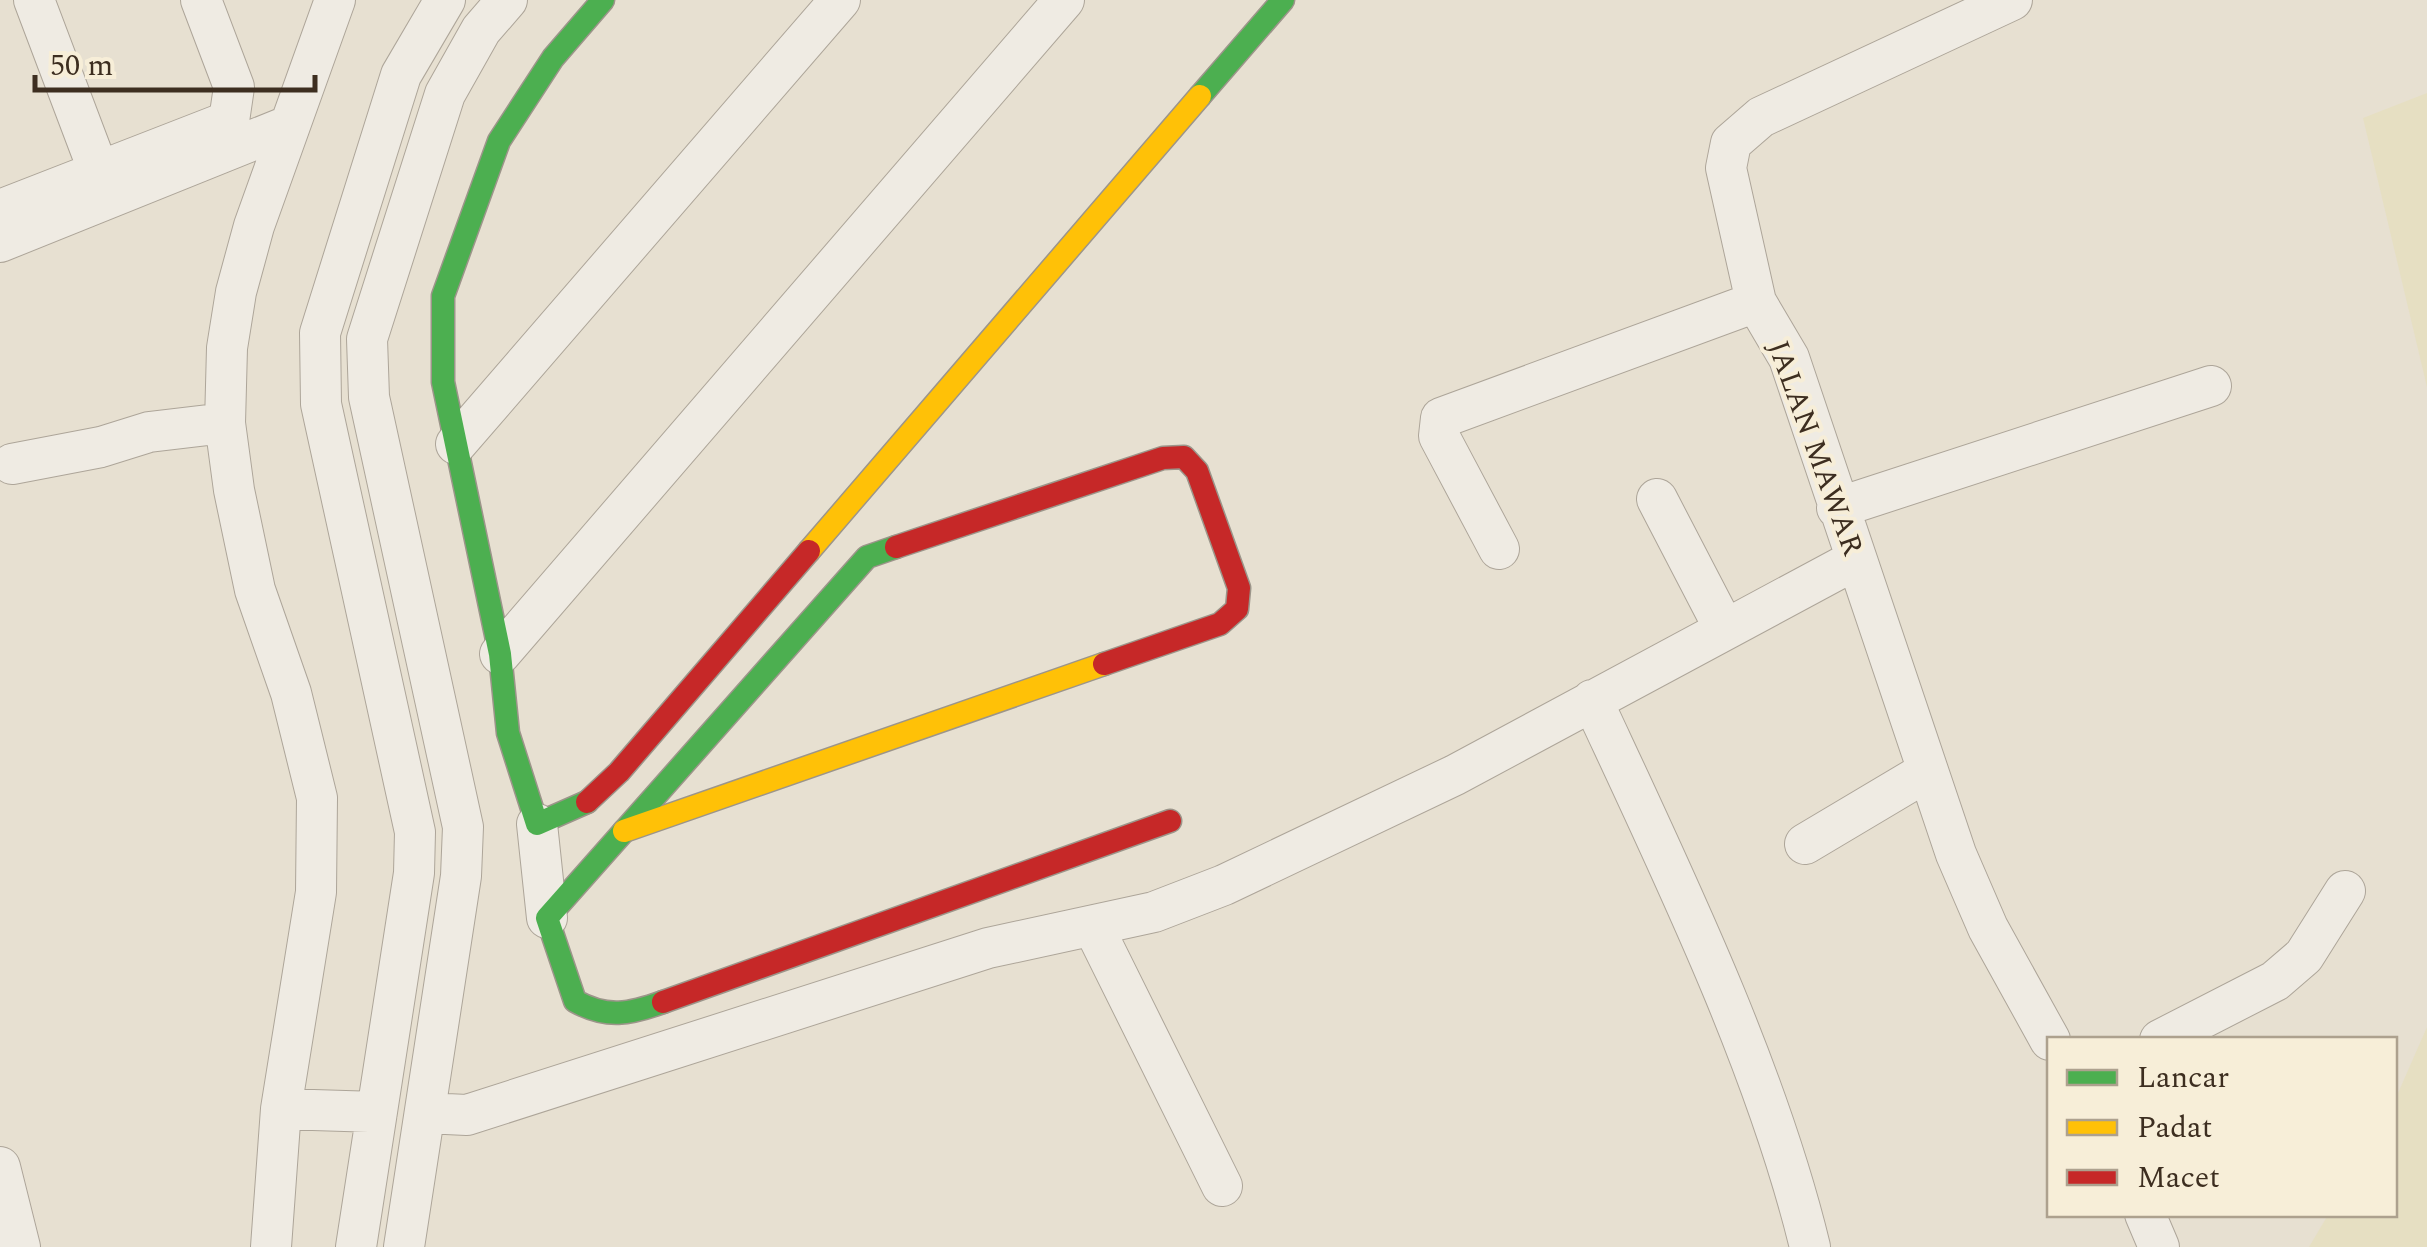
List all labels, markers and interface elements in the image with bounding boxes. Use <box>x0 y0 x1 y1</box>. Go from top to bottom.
scale bar <box>35 30 315 92</box>
text: 50 m <box>50 43 113 89</box>
street label: JALAN MAWAR <box>1755 334 1875 562</box>
legend <box>2047 1037 2397 1217</box>
text: Lancar <box>2137 1055 2229 1101</box>
text: Padat <box>2137 1105 2212 1151</box>
text: Macet <box>2137 1155 2220 1201</box>

